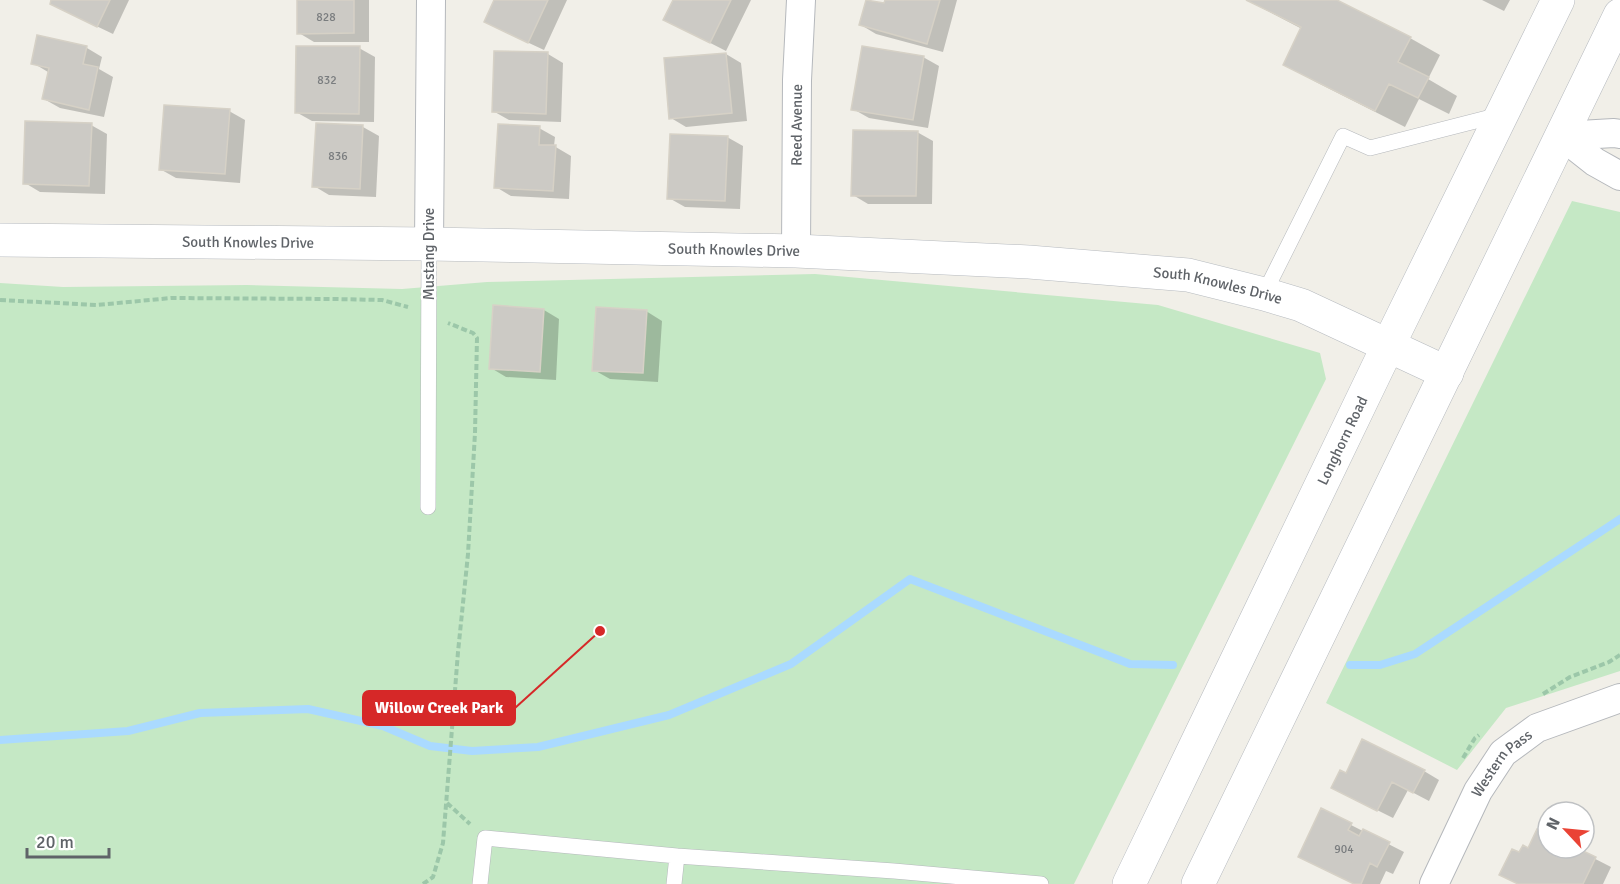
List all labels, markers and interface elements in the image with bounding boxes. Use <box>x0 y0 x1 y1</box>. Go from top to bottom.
house number: 828 <box>316 10 336 25</box>
house number: 832 <box>317 73 337 88</box>
street label: Reed Avenue <box>787 84 806 166</box>
house number: 836 <box>328 149 348 164</box>
street label: Mustang Drive <box>420 208 438 300</box>
street label: South Knowles Drive <box>182 233 314 252</box>
street label: South Knowles Drive <box>668 240 800 260</box>
street label: South Knowles Drive <box>1153 263 1285 308</box>
street label: Longhorn Road <box>1313 393 1371 488</box>
callout: Willow Creek Park <box>363 691 515 725</box>
text: Willow Creek Park <box>375 698 504 718</box>
street label: Western Pass <box>1468 725 1536 800</box>
north arrow <box>1536 800 1596 860</box>
text: N <box>1542 814 1565 833</box>
scale bar <box>27 821 110 859</box>
text: 20 m <box>36 831 74 853</box>
house number: 904 <box>1334 842 1354 857</box>

